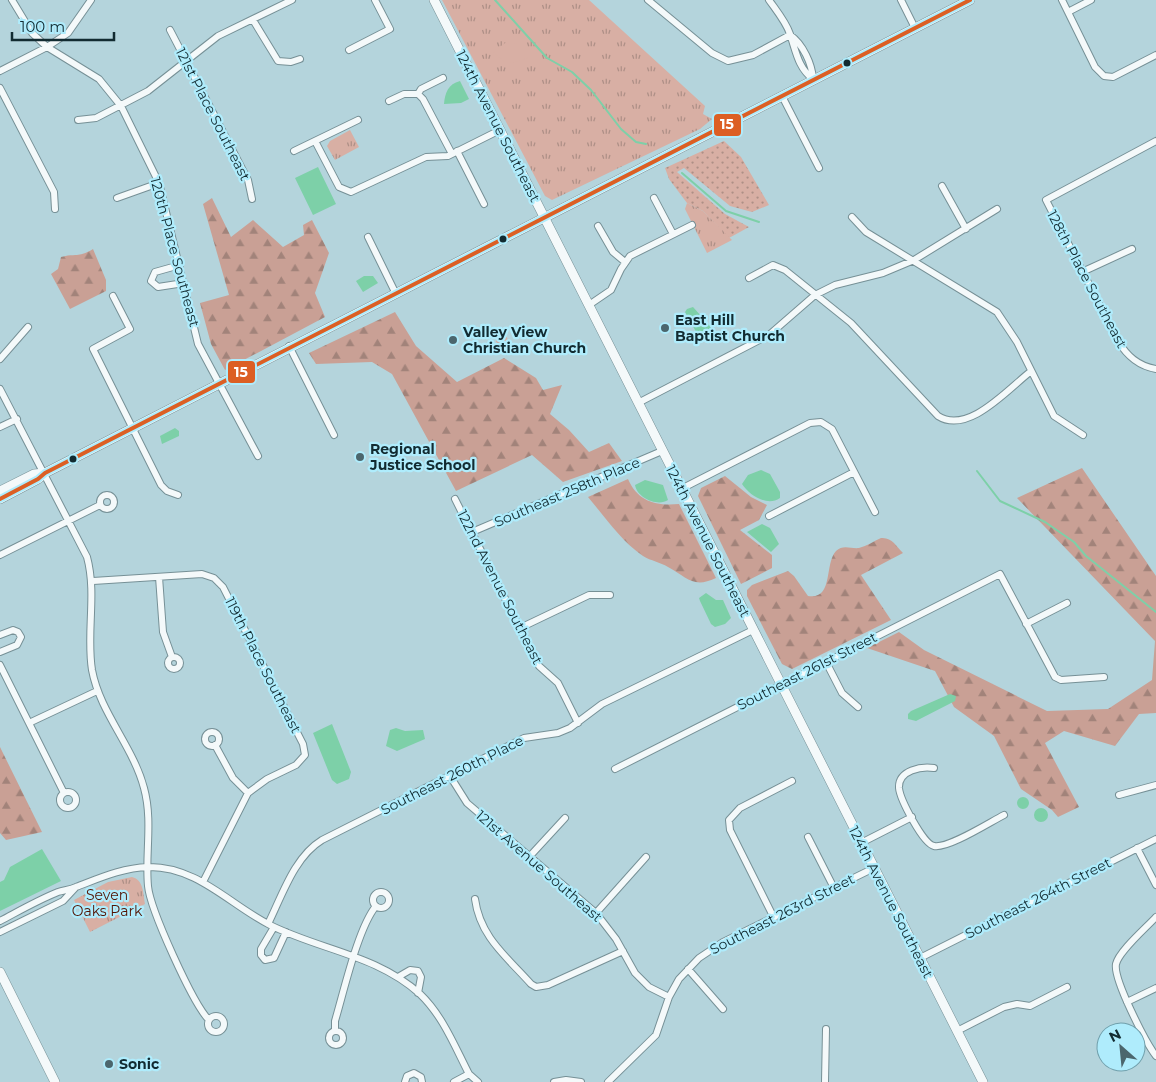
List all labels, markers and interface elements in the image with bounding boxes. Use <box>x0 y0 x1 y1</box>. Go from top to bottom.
scale bar <box>12 10 115 42</box>
text: 100 m <box>20 17 65 36</box>
street label: 121st Place Southeast <box>172 44 255 184</box>
street label: 124th Avenue Southeast <box>452 47 544 205</box>
unlabelled marker <box>842 58 852 68</box>
line badge: 15 <box>713 113 742 137</box>
text: 15 <box>720 115 734 133</box>
street label: 120th Place Southeast <box>146 175 204 329</box>
street label: 128th Place Southeast <box>1043 207 1131 351</box>
unlabelled marker <box>498 234 508 244</box>
place label: East Hill Baptist Church <box>675 311 785 345</box>
marker: East Hill Baptist Church <box>659 322 671 334</box>
place label: Valley View Christian Church <box>462 323 586 357</box>
marker: Valley View Christian Church <box>447 334 459 346</box>
line badge: 15 <box>227 360 256 384</box>
text: 15 <box>234 363 248 381</box>
place label: Regional Justice School <box>369 440 475 474</box>
marker: Regional Justice School <box>354 451 366 463</box>
street label: Southeast 258th Place <box>491 453 643 531</box>
unlabelled marker <box>68 454 78 464</box>
street label: 124th Avenue Southeast <box>662 462 754 620</box>
street label: 122nd Avenue Southeast <box>453 507 547 668</box>
street label: 119th Place Southeast <box>221 594 305 736</box>
street label: Southeast 261st Street <box>734 628 880 714</box>
street label: Southeast 260th Place <box>378 731 526 819</box>
street label: 121st Avenue Southeast <box>472 806 606 926</box>
street label: 124th Avenue Southeast <box>845 823 937 981</box>
street label: Southeast 264th Street <box>962 853 1114 943</box>
street label: Southeast 263rd Street <box>707 870 858 958</box>
park label: Seven Oaks Park <box>72 886 143 920</box>
north arrow <box>1096 1022 1146 1072</box>
text: N <box>1106 1025 1124 1046</box>
place label: Sonic <box>119 1055 160 1073</box>
marker: Sonic <box>103 1058 115 1070</box>

